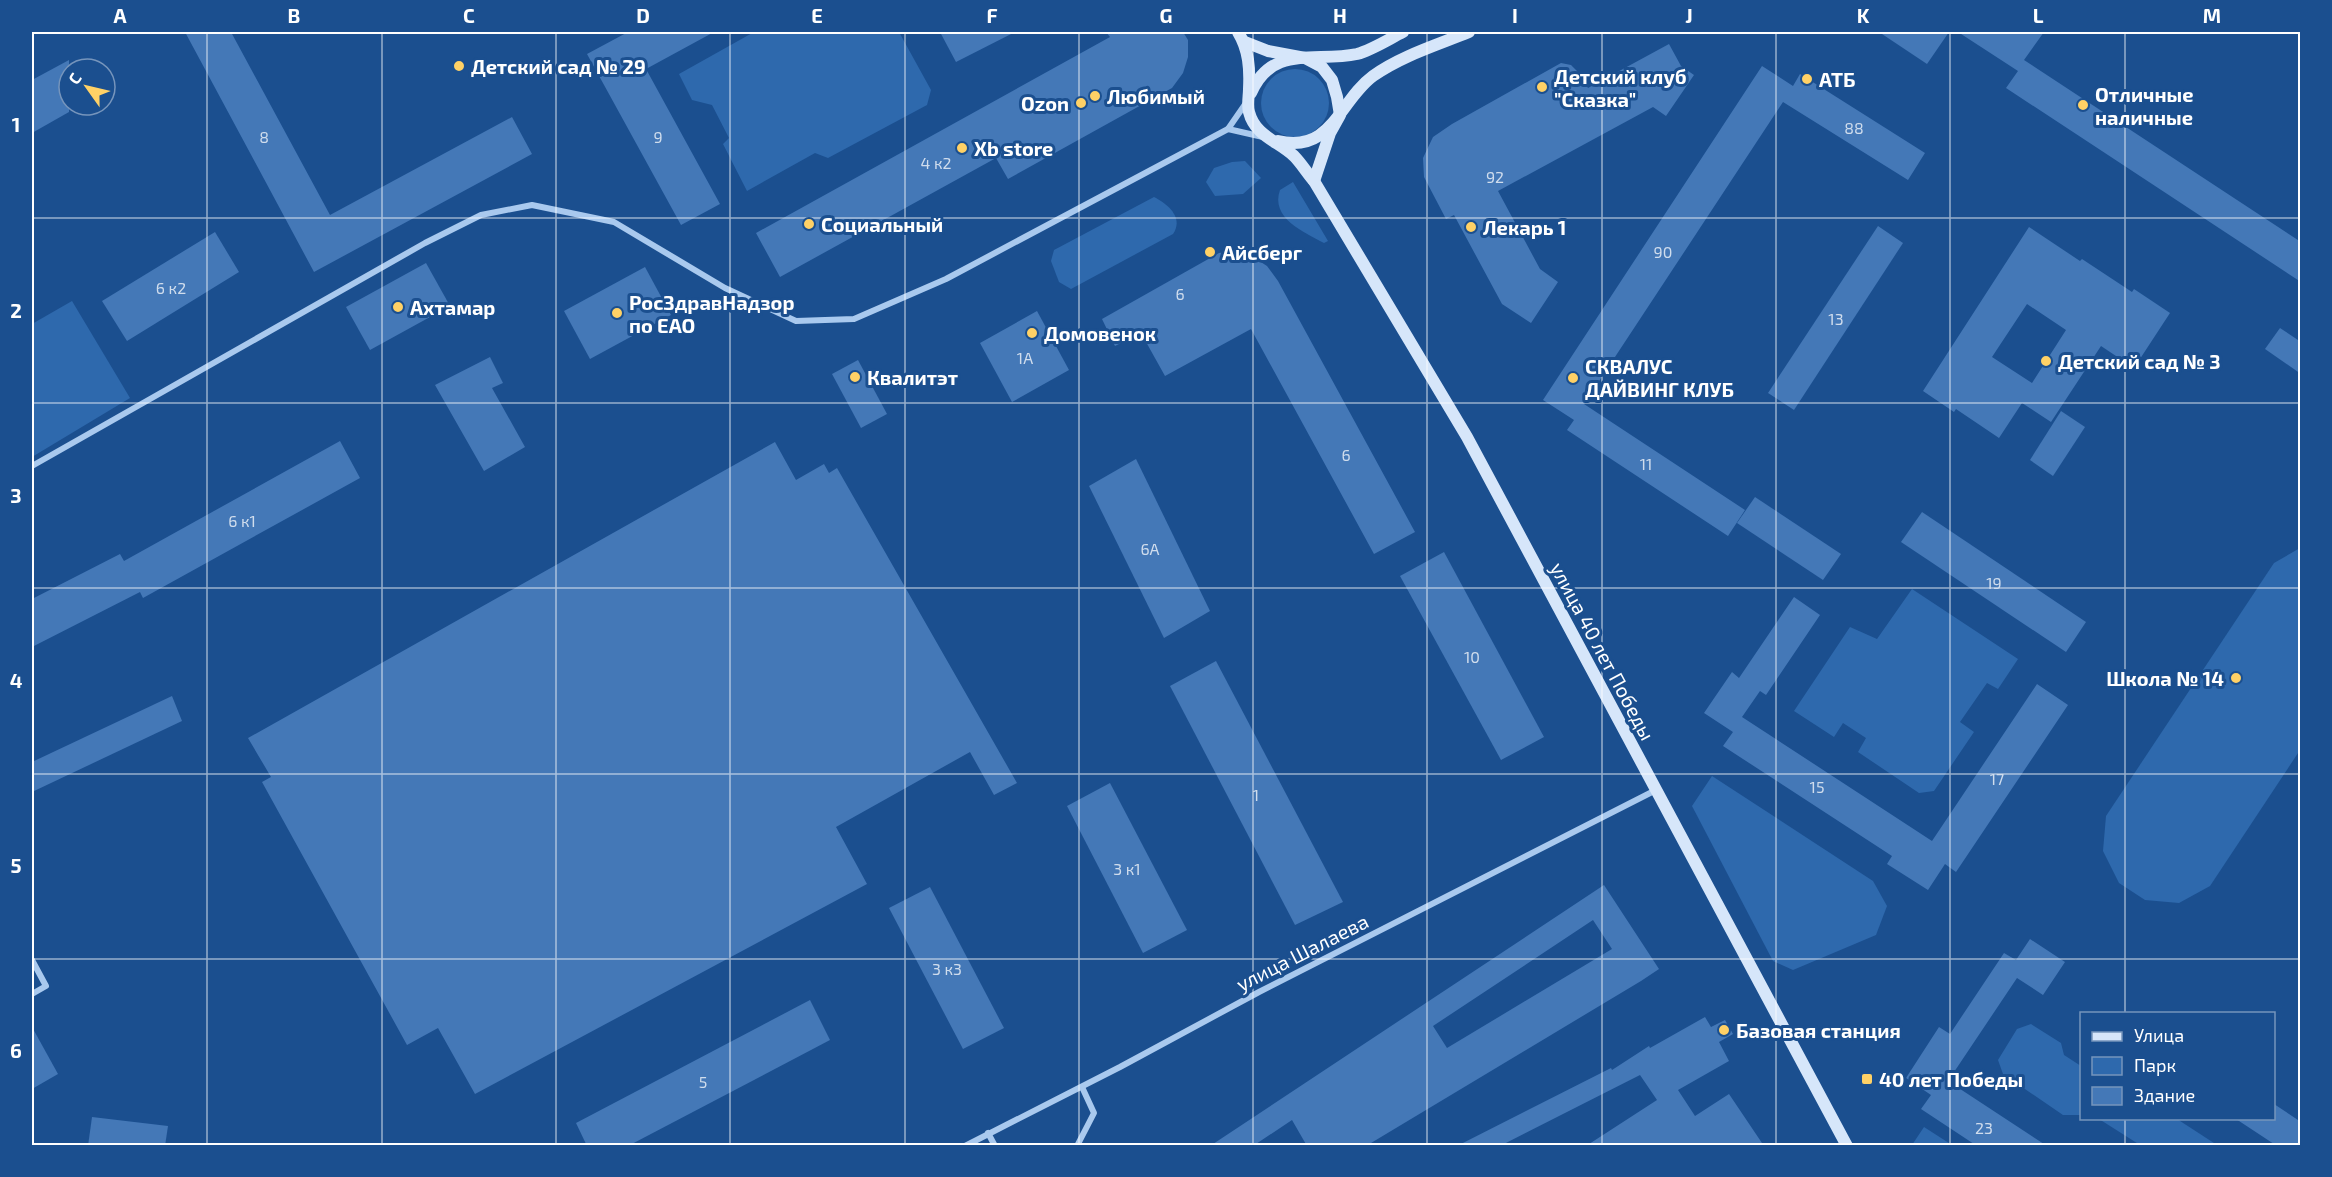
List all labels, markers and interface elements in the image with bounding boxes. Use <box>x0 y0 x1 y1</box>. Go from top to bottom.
text: A <box>113 3 127 27</box>
text: B <box>288 3 300 27</box>
text: C <box>463 3 475 27</box>
text: D <box>636 3 650 27</box>
text: E <box>811 3 823 27</box>
text: F <box>986 3 998 27</box>
text: G <box>1160 3 1172 27</box>
text: H <box>1333 3 1347 27</box>
text: I <box>1512 3 1518 27</box>
text: J <box>1685 3 1693 27</box>
text: K <box>1857 3 1870 27</box>
text: L <box>2033 3 2044 27</box>
text: M <box>2203 3 2221 27</box>
place label: Детский сад № 29 <box>471 54 646 78</box>
north arrow <box>57 57 117 117</box>
marker: Детский сад № 29 <box>452 59 466 73</box>
place label: Детский клуб "Сказка" <box>1554 64 1687 111</box>
place label: АТБ <box>1819 67 1855 91</box>
text: С <box>64 69 85 88</box>
marker: АТБ <box>1800 72 1814 86</box>
marker: Детский клуб "Сказка" <box>1535 80 1549 94</box>
place label: Отличные наличные <box>2095 82 2194 129</box>
place label: Любимый <box>1107 84 1205 108</box>
marker: Любимый <box>1088 89 1102 103</box>
place label: Ozon <box>1021 91 1069 115</box>
marker: Ozon <box>1074 96 1088 110</box>
marker: Отличные наличные <box>2076 98 2090 112</box>
text: 1 <box>12 112 20 136</box>
house number: 88 <box>1844 118 1864 137</box>
house number: 8 <box>259 127 269 146</box>
house number: 9 <box>653 127 663 146</box>
place label: Xb store <box>974 136 1053 160</box>
marker: Xb store <box>955 141 969 155</box>
house number: 4 к2 <box>921 153 951 172</box>
house number: 92 <box>1486 167 1504 186</box>
place label: Социальный <box>821 212 943 236</box>
place label: Лекарь 1 <box>1483 215 1567 239</box>
marker: Социальный <box>802 217 816 231</box>
marker: Лекарь 1 <box>1464 220 1478 234</box>
place label: Айсберг <box>1222 240 1303 264</box>
house number: 90 <box>1654 242 1672 261</box>
marker: Айсберг <box>1203 245 1217 259</box>
house number: 6 к2 <box>156 278 186 297</box>
house number: 6 <box>1175 284 1185 303</box>
place label: РосЗдравНадзор по ЕАО <box>629 290 794 337</box>
place label: Ахтамар <box>410 295 495 319</box>
text: 2 <box>10 298 22 322</box>
marker: Ахтамар <box>391 300 405 314</box>
marker: РосЗдравНадзор по ЕАО <box>610 306 624 320</box>
house number: 13 <box>1828 309 1844 328</box>
place label: Домовенок <box>1044 321 1156 345</box>
marker: Домовенок <box>1025 326 1039 340</box>
house number: 1А <box>1017 348 1033 367</box>
place label: Детский сад № 3 <box>2058 349 2221 373</box>
place label: СКВАЛУС ДАЙВИНГ КЛУБ <box>1585 354 1734 401</box>
marker: Детский сад № 3 <box>2039 354 2053 368</box>
place label: Квалитэт <box>867 365 958 389</box>
marker: Квалитэт <box>848 370 862 384</box>
marker: СКВАЛУС ДАЙВИНГ КЛУБ <box>1566 371 1580 385</box>
house number: 6 <box>1341 445 1351 464</box>
house number: 11 <box>1640 454 1652 473</box>
text: 3 <box>10 483 22 507</box>
house number: 6 к1 <box>228 511 256 530</box>
house number: 6А <box>1140 539 1160 558</box>
street label: улица 40 лет Победы <box>1545 558 1660 745</box>
house number: 19 <box>1986 573 2002 592</box>
house number: 10 <box>1464 647 1480 666</box>
place label: Школа № 14 <box>2106 666 2224 690</box>
text: 4 <box>10 668 23 692</box>
marker: Школа № 14 <box>2229 671 2243 685</box>
house number: 17 <box>1990 769 2004 788</box>
house number: 15 <box>1810 777 1824 796</box>
house number: 1 <box>1253 785 1259 804</box>
text: 5 <box>10 853 22 877</box>
house number: 3 к1 <box>1113 859 1141 878</box>
street label: улица Шалаева <box>1232 908 1373 997</box>
house number: 3 к3 <box>932 959 962 978</box>
legend <box>2080 1012 2275 1120</box>
place label: Базовая станция <box>1736 1018 1901 1042</box>
marker: Базовая станция <box>1717 1023 1731 1037</box>
text: Улица <box>2134 1024 2184 1046</box>
text: 6 <box>10 1038 22 1062</box>
text: Парк <box>2134 1054 2176 1076</box>
place label: 40 лет Победы <box>1879 1067 2023 1091</box>
house number: 5 <box>699 1072 707 1091</box>
marker: 40 лет Победы <box>1860 1072 1874 1086</box>
text: Здание <box>2134 1084 2195 1106</box>
house number: 23 <box>1975 1118 1993 1137</box>

